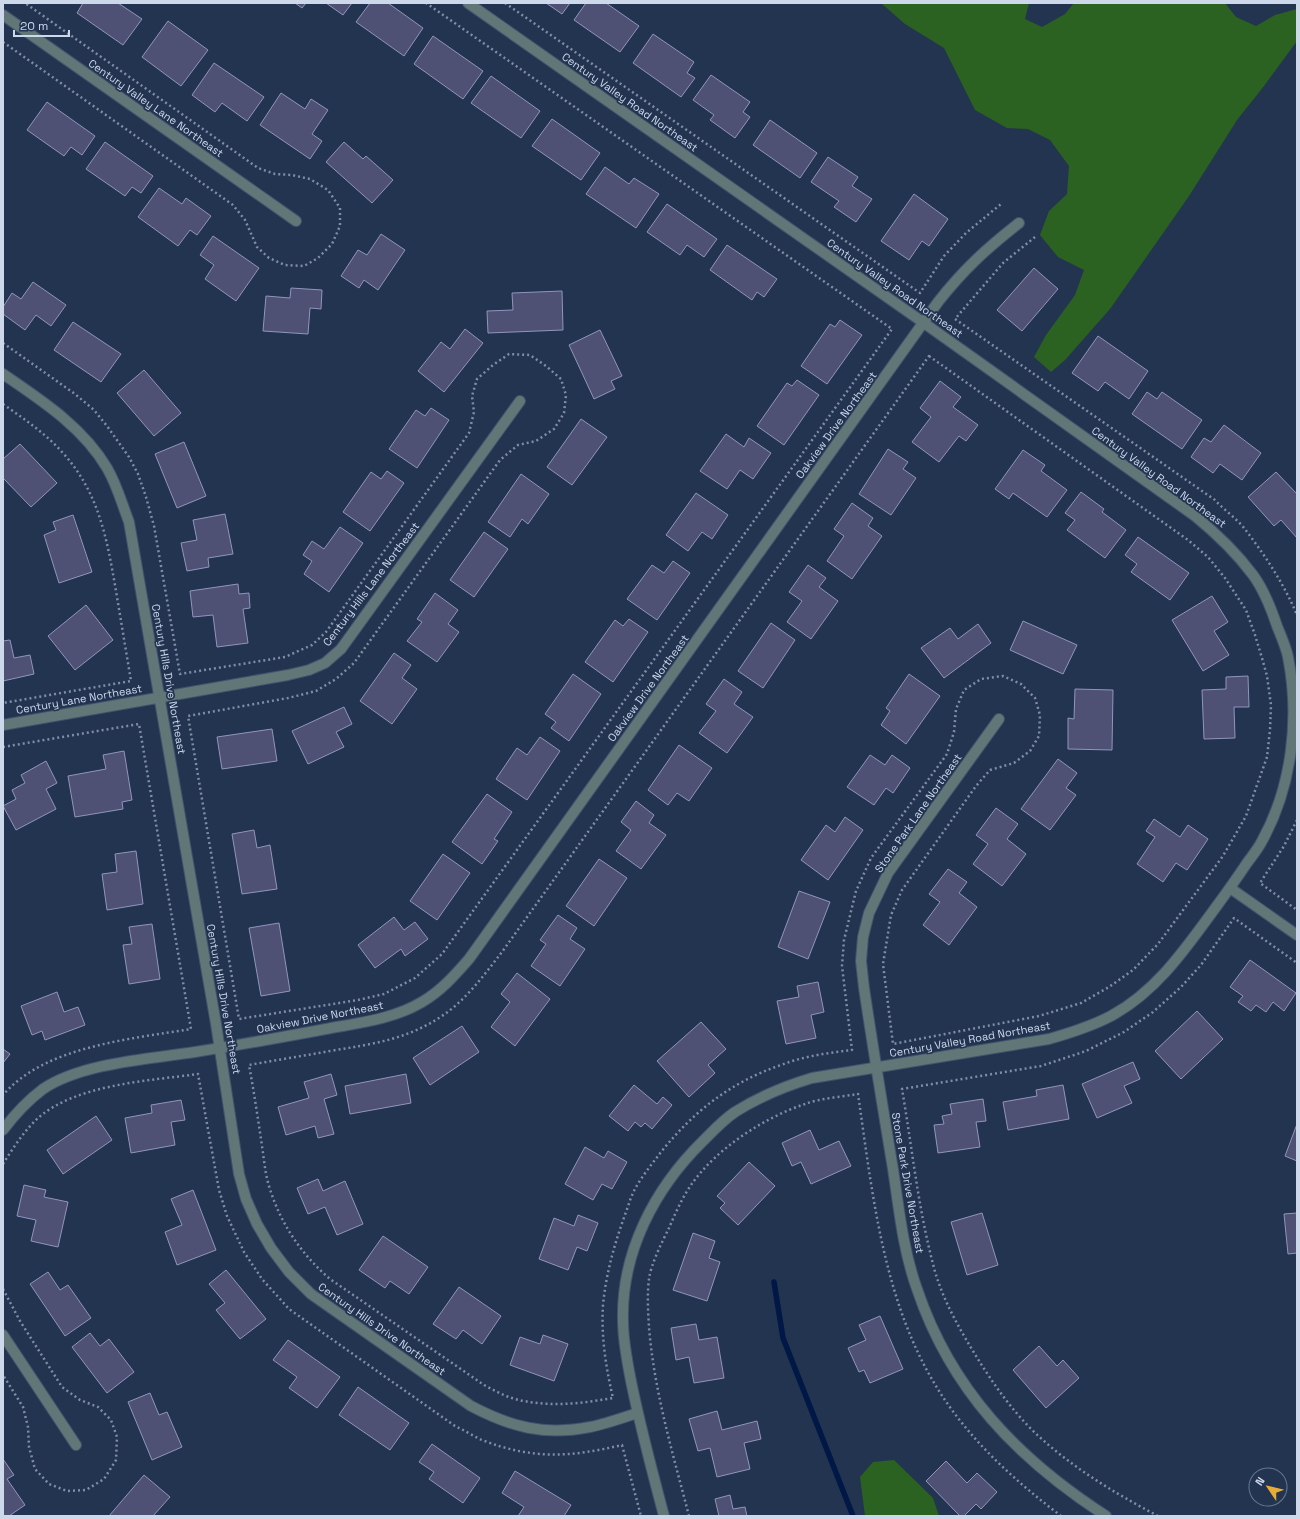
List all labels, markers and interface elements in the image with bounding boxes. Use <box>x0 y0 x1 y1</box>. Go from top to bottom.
scale bar <box>14 12 69 38</box>
text: 20 m <box>20 18 48 34</box>
street label: Century Valley Road Northeast <box>559 49 701 155</box>
street label: Century Valley Lane Northeast <box>86 56 226 160</box>
street label: Century Valley Road Northeast <box>824 235 966 341</box>
street label: Oakview Drive Northeast <box>792 369 880 481</box>
street label: Century Valley Road Northeast <box>1089 423 1229 531</box>
street label: Century Hills Lane Northeast <box>320 519 422 649</box>
street label: Century Hills Drive Northeast <box>149 603 189 755</box>
street label: Oakview Drive Northeast <box>604 632 692 744</box>
street label: Century Lane Northeast <box>15 681 143 717</box>
street label: Stone Park Lane Northeast <box>871 751 965 875</box>
street label: Century Hills Drive Northeast <box>204 923 244 1075</box>
street label: Oakview Drive Northeast <box>255 998 385 1036</box>
street label: Century Valley Road Northeast <box>888 1018 1052 1060</box>
street label: Stone Park Drive Northeast <box>889 1111 927 1255</box>
street label: Century Hills Drive Northeast <box>316 1280 448 1378</box>
north arrow <box>1248 1467 1288 1507</box>
text: N <box>1252 1474 1268 1488</box>

